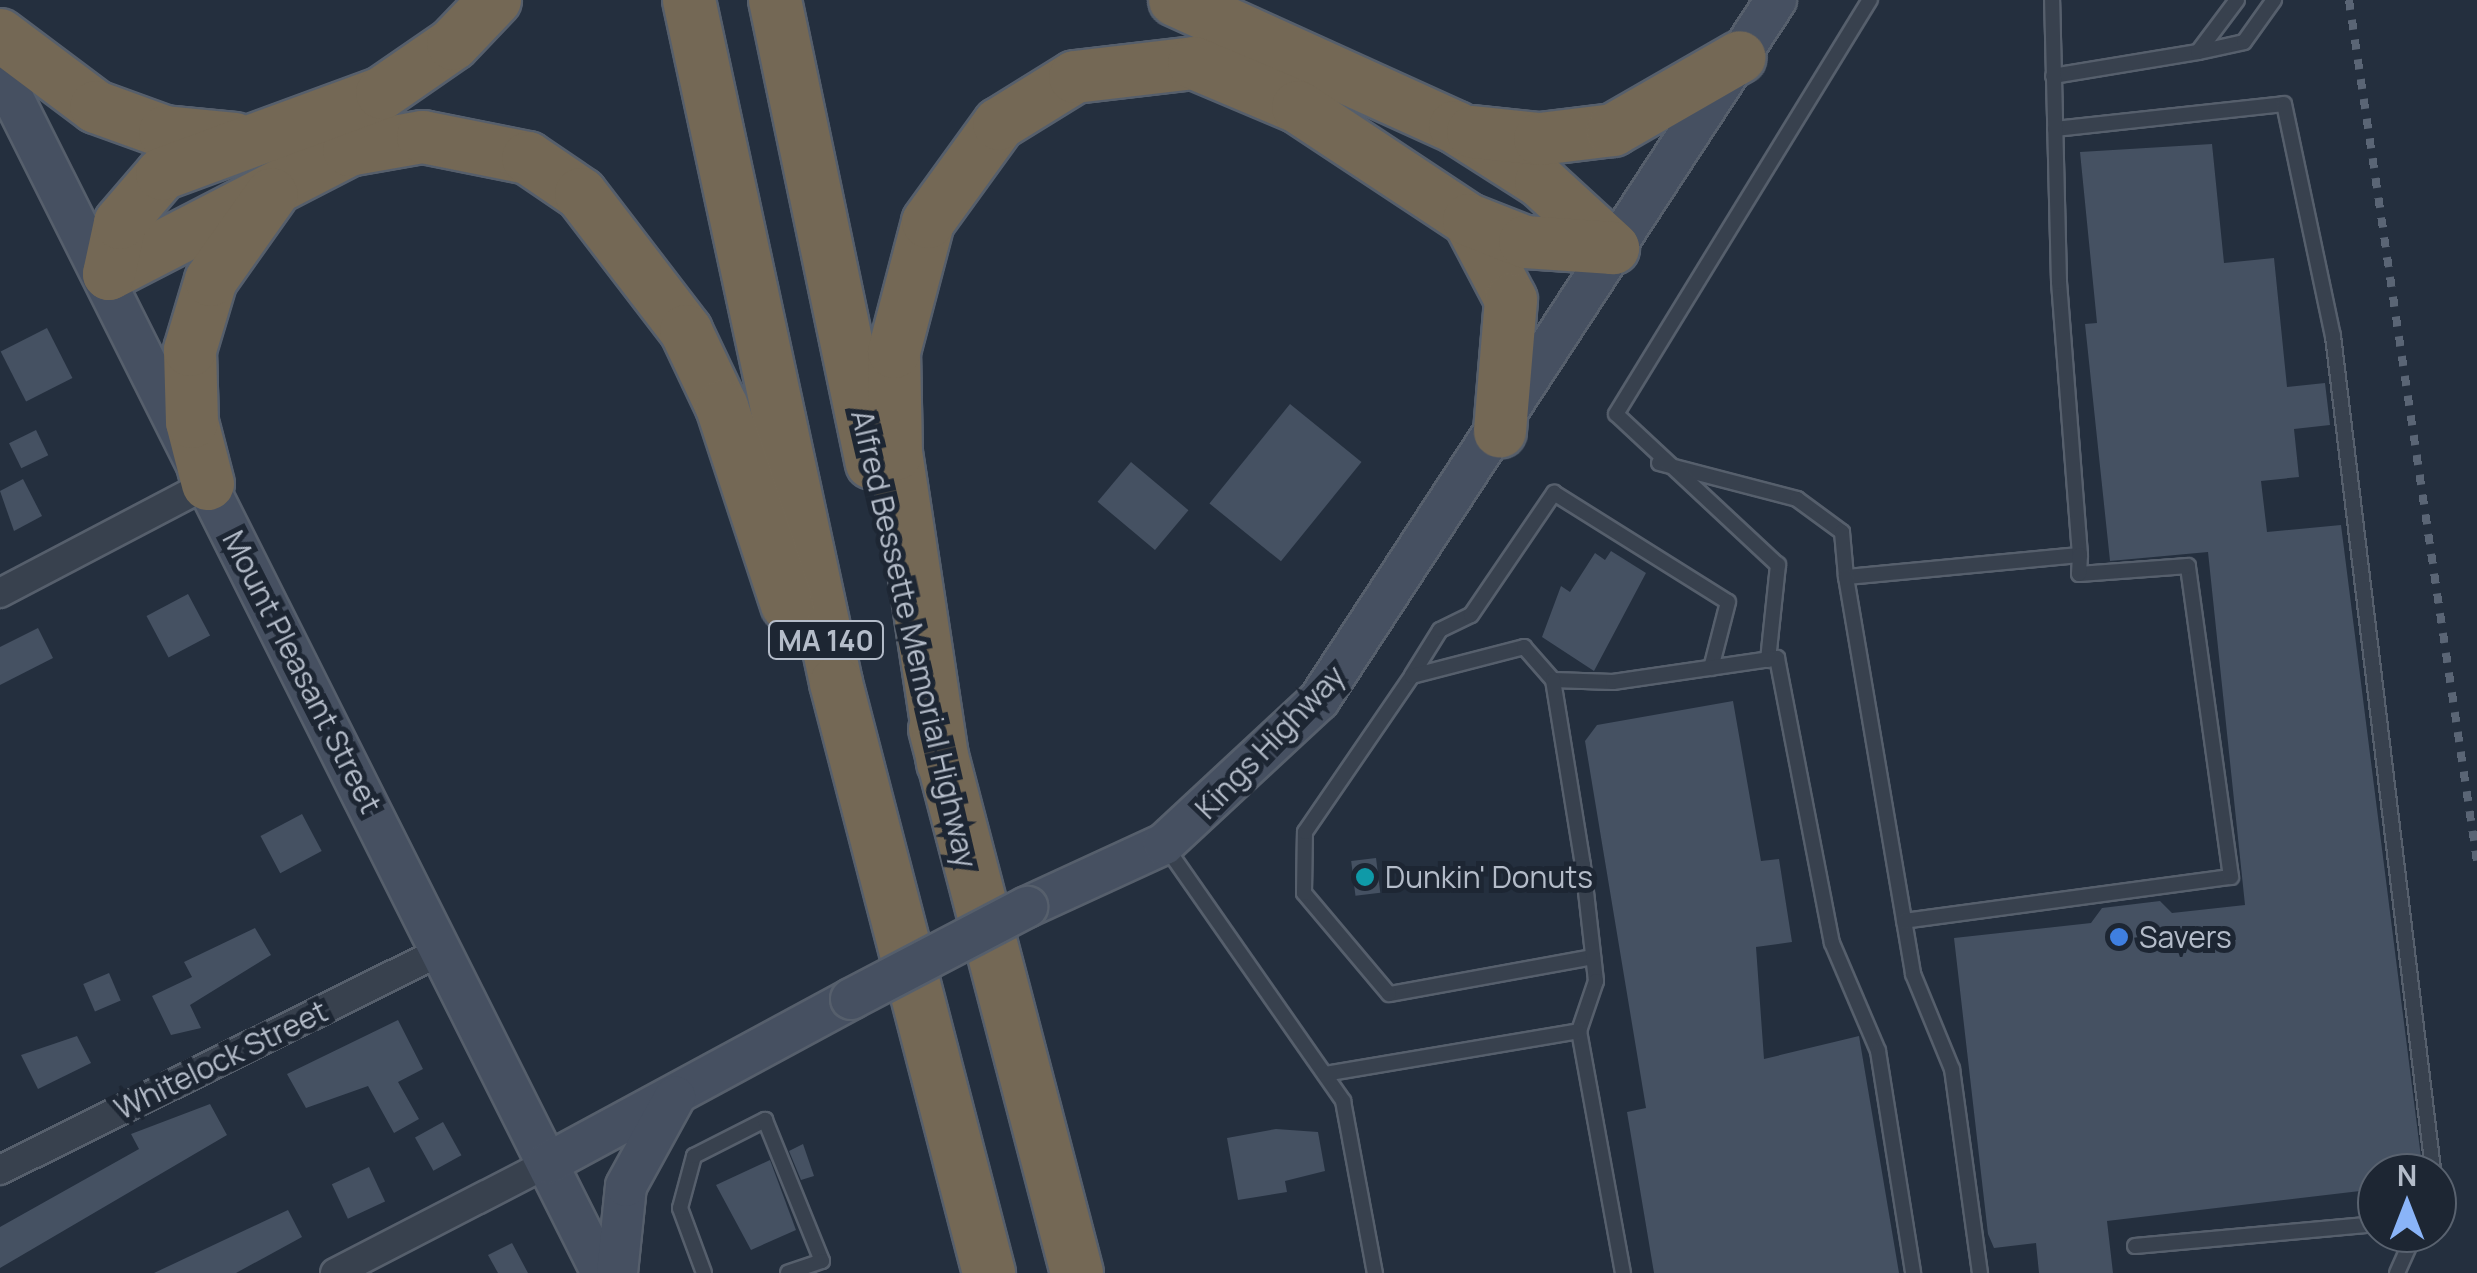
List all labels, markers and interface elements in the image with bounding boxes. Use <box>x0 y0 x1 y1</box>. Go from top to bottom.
street label: Alfred Bessette Memorial Highway <box>844 407 984 871</box>
street label: Mount Pleasant Street <box>215 525 389 819</box>
road number: MA 140 <box>766 617 886 663</box>
street label: Kings Highway <box>1188 658 1352 826</box>
place label: Dunkin' Donuts <box>1385 859 1593 895</box>
marker: Dunkin' Donuts <box>1354 866 1376 888</box>
place label: Savers <box>2139 919 2232 955</box>
marker: Savers <box>2108 926 2130 948</box>
street label: Whitelock Street <box>109 993 333 1127</box>
north arrow <box>2357 1153 2457 1253</box>
text: N <box>2397 1156 2417 1194</box>

